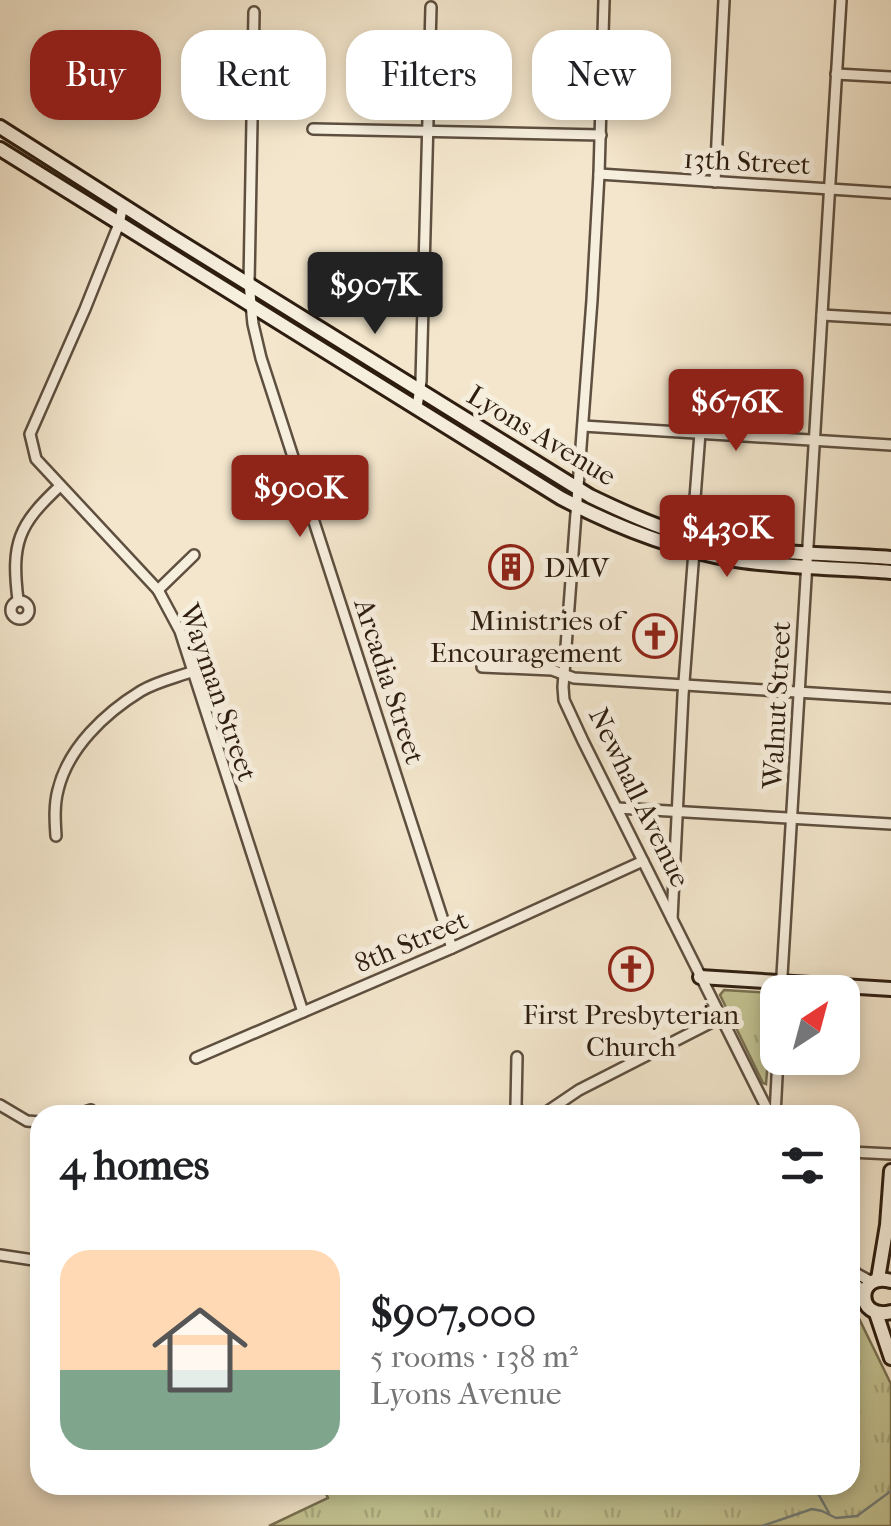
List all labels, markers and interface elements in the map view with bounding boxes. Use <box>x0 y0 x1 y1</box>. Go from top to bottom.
chip: Buy <box>30 30 161 120</box>
chip: Rent <box>181 30 326 120</box>
chip: Filters <box>346 30 512 120</box>
chip: New <box>532 30 671 120</box>
street label: 13th Street <box>683 142 811 181</box>
pin: $907K <box>305 252 445 337</box>
text: $907K <box>330 266 420 303</box>
pin: $676K <box>666 369 806 454</box>
street label: Lyons Avenue <box>461 378 622 493</box>
text: $676K <box>691 383 781 420</box>
pin: $900K <box>230 455 370 540</box>
text: $900K <box>254 469 346 506</box>
pin: $430K <box>657 495 797 580</box>
text: $430K <box>682 509 772 546</box>
building icon: DMV <box>488 544 534 590</box>
place label: DMV <box>544 551 610 584</box>
street label: Arcadia Street <box>347 593 432 768</box>
street label: Wayman Street <box>172 598 264 785</box>
place label: Ministries of Encouragement <box>430 604 628 669</box>
church icon: Ministries of Encouragement <box>632 613 678 659</box>
street label: Walnut Street <box>756 620 797 791</box>
street label: Newhall Avenue <box>582 702 697 892</box>
street label: 8th Street <box>350 903 473 980</box>
church icon: First Presbyterian Church <box>608 946 654 992</box>
north arrow <box>760 975 860 1075</box>
map controls <box>760 975 860 1075</box>
place label: First Presbyterian Church <box>523 998 739 1063</box>
icon: filters <box>775 1138 830 1193</box>
text: 4 homes <box>60 1141 209 1190</box>
text: $907,000 <box>370 1289 536 1338</box>
icon: home <box>140 1290 260 1410</box>
text: 5 rooms · 138 m² <box>370 1338 578 1375</box>
text: Lyons Avenue <box>370 1375 562 1412</box>

